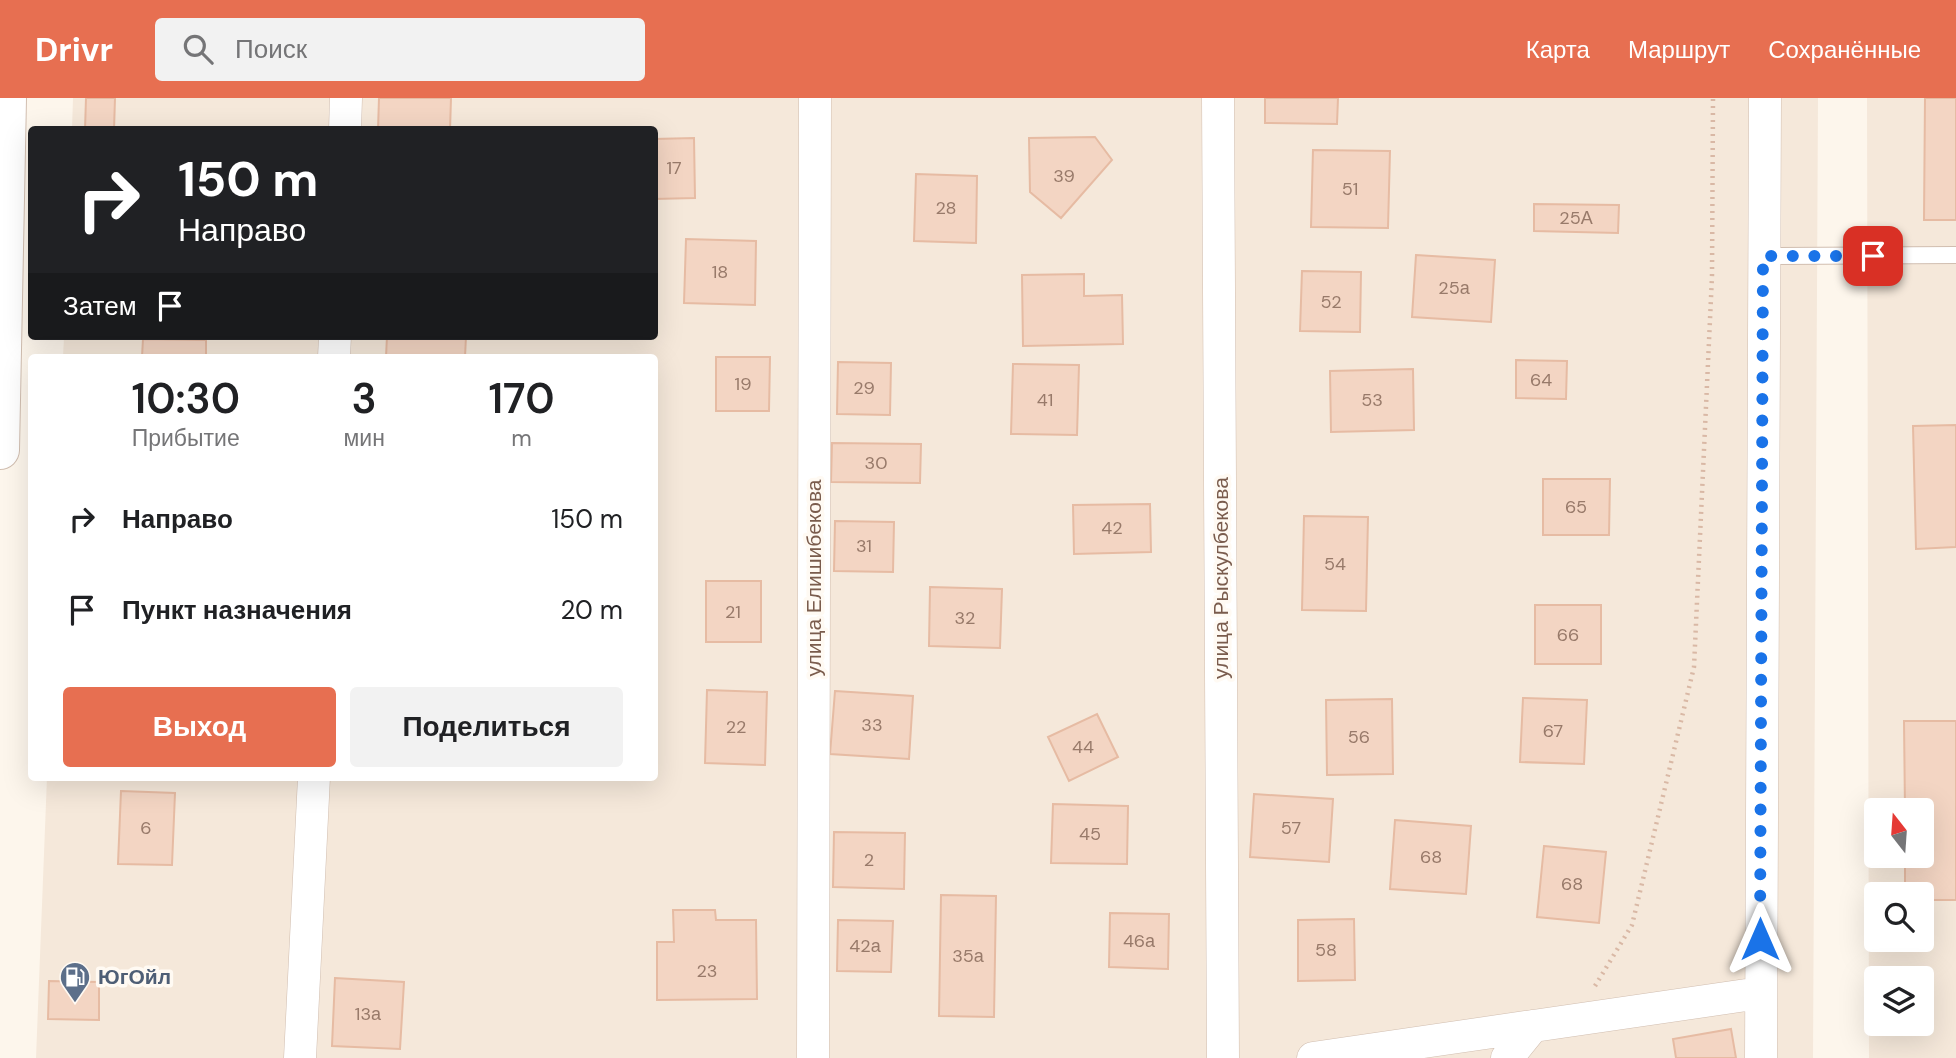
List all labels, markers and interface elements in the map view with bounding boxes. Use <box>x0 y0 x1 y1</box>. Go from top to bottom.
search box <box>155 18 645 81</box>
text: Drivr <box>35 28 113 71</box>
icon: search <box>179 30 217 68</box>
text: Поиск <box>235 32 307 66</box>
text: Карта <box>1526 34 1590 65</box>
text: Маршрут <box>1628 34 1730 65</box>
text: Сохранённые <box>1768 34 1921 65</box>
text: 150 m <box>178 147 318 211</box>
icon: right <box>63 154 154 245</box>
house number: 17 <box>666 156 682 180</box>
house number: 39 <box>1053 164 1075 188</box>
house number: 51 <box>1342 177 1358 201</box>
house number: 28 <box>935 196 957 220</box>
house number: 25А <box>1559 206 1593 230</box>
text: Направо <box>178 209 306 251</box>
pin <box>1843 226 1903 286</box>
icon: arrive <box>1854 237 1892 275</box>
house number: 18 <box>712 260 728 284</box>
house number: 25а <box>1438 276 1471 300</box>
icon: arrive <box>151 287 189 325</box>
text: Затем <box>63 289 137 323</box>
house number: 52 <box>1320 290 1342 314</box>
house number: 64 <box>1530 368 1552 392</box>
text: 10:30 <box>132 371 240 426</box>
text: 3 <box>352 371 377 426</box>
text: 170 <box>488 371 554 426</box>
house number: 19 <box>735 372 751 396</box>
house number: 29 <box>853 376 875 400</box>
house number: 41 <box>1037 388 1053 412</box>
house number: 53 <box>1361 388 1383 412</box>
text: Прибытие <box>132 423 240 453</box>
text: мин <box>343 423 385 453</box>
text: m <box>511 423 532 453</box>
house number: 30 <box>865 451 887 475</box>
street label: улица Рыскулбекова <box>1207 477 1235 679</box>
street label: улица Елишибекова <box>800 479 828 677</box>
house number: 65 <box>1565 495 1587 519</box>
icon: right <box>63 500 101 538</box>
text: Направо <box>122 502 233 536</box>
text: 150 m <box>551 502 623 536</box>
house number: 42 <box>1101 516 1123 540</box>
house number: 31 <box>856 534 872 558</box>
house number: 54 <box>1324 552 1346 576</box>
icon: arrive <box>63 591 101 629</box>
text: Пункт назначения <box>122 593 352 627</box>
text: 20 m <box>560 593 623 627</box>
house number: 21 <box>725 600 741 624</box>
house number: 32 <box>954 606 976 630</box>
house number: 66 <box>1557 623 1579 647</box>
button: Выход <box>63 687 336 767</box>
button: Поделиться <box>350 687 623 767</box>
house number: 33 <box>861 713 883 737</box>
house number: 22 <box>726 715 746 739</box>
house number: 67 <box>1543 719 1563 743</box>
house number: 56 <box>1348 725 1370 749</box>
house number: 44 <box>1072 735 1094 759</box>
north arrow <box>1864 798 1934 868</box>
map controls <box>1864 798 1934 1036</box>
house number: 6 <box>140 816 152 840</box>
house number: 57 <box>1281 816 1301 840</box>
house number: 45 <box>1079 822 1101 846</box>
house number: 68 <box>1420 845 1442 869</box>
house number: 2 <box>864 848 874 872</box>
house number: 68 <box>1561 872 1583 896</box>
button: search <box>1864 882 1934 952</box>
position arrow <box>1723 902 1797 976</box>
house number: 46а <box>1123 929 1156 953</box>
house number: 42а <box>849 934 882 958</box>
house number: 58 <box>1315 938 1337 962</box>
house number: 35а <box>952 944 985 968</box>
house number: 23 <box>696 959 718 983</box>
fuel station icon: ЮгОйл <box>58 960 92 1004</box>
place label: ЮгОйл <box>98 963 171 991</box>
button: layers <box>1864 966 1934 1036</box>
house number: 13а <box>355 1002 382 1026</box>

